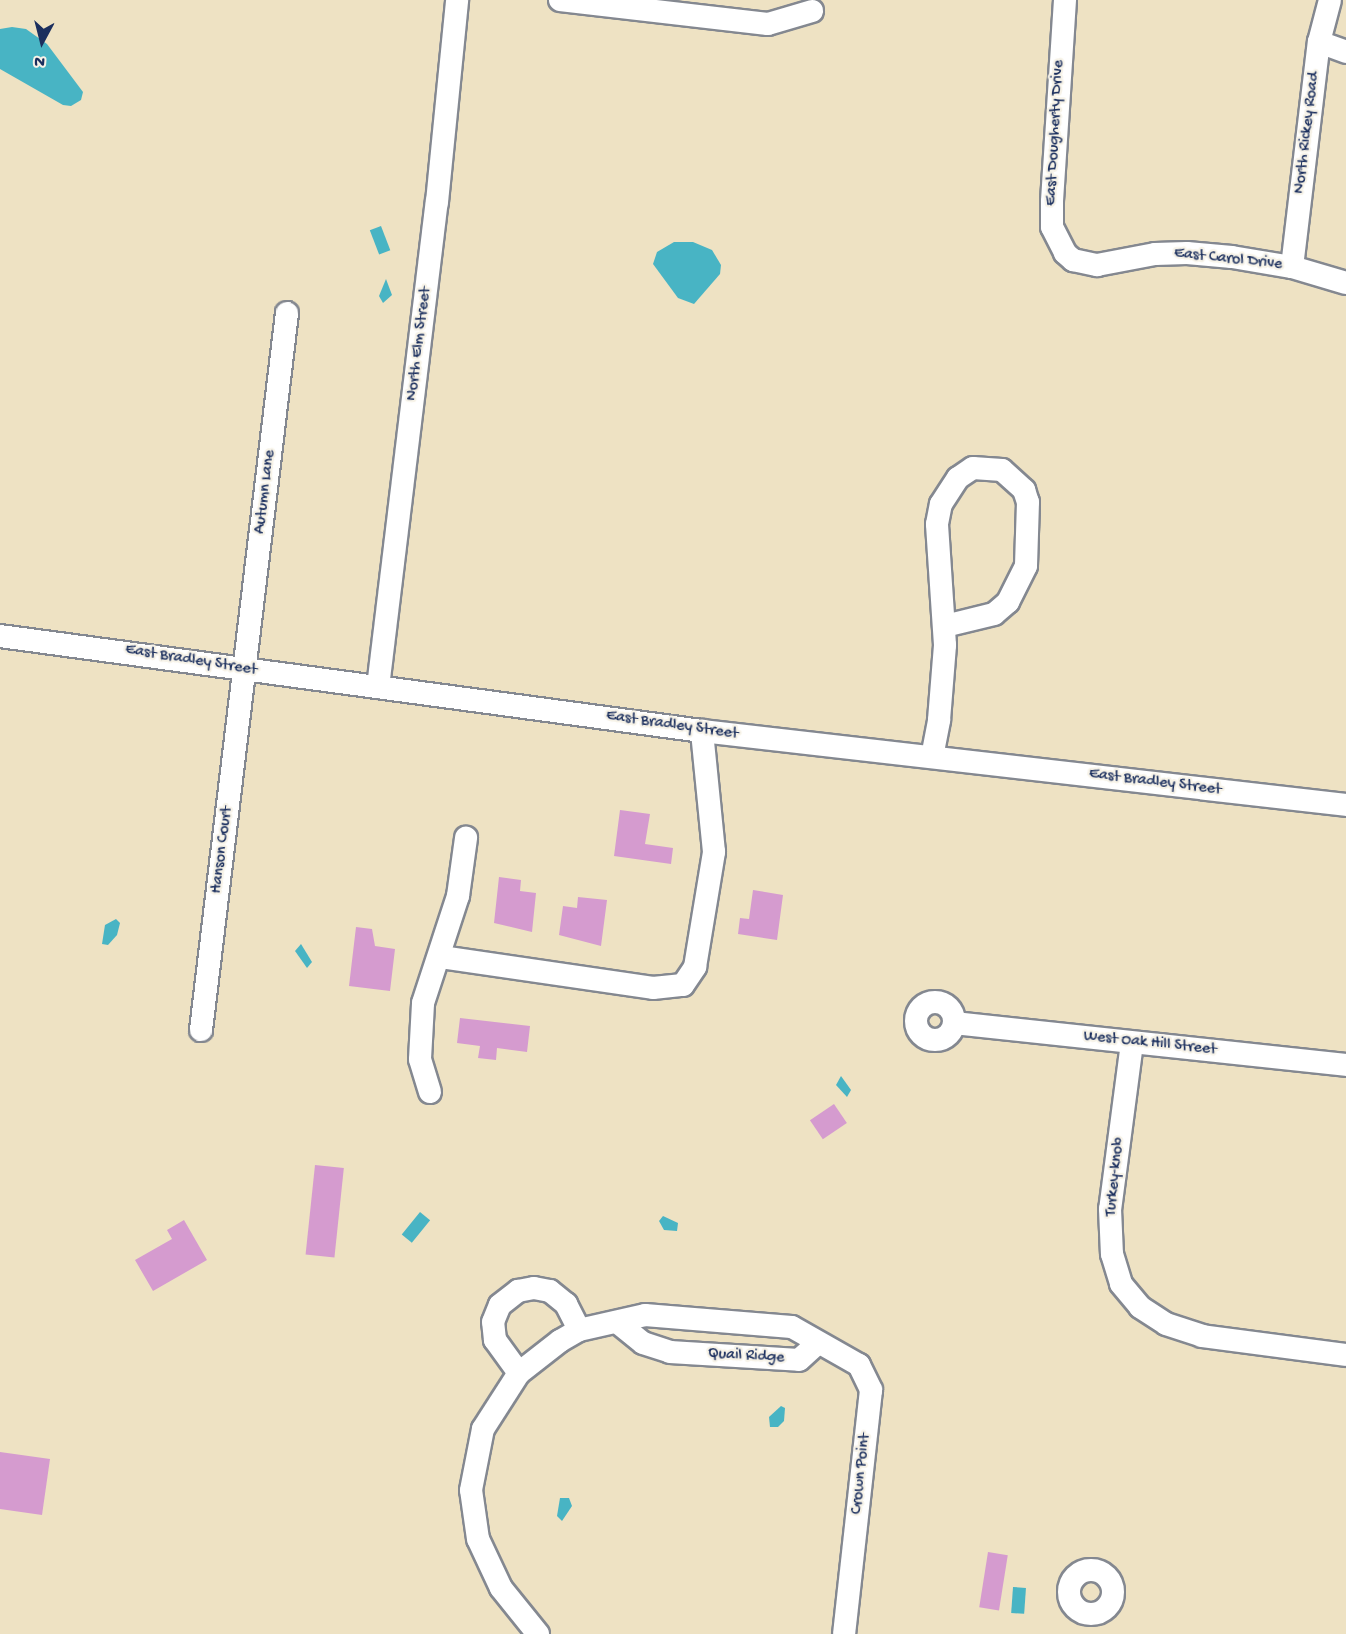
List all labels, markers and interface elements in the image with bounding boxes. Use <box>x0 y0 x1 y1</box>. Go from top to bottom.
north arrow <box>12 12 72 72</box>
text: N <box>33 50 46 70</box>
street label: East Dougherty Drive <box>1043 60 1069 206</box>
street label: North Rickey Road <box>1291 71 1325 195</box>
street label: East Carol Drive <box>1173 245 1283 275</box>
street label: North Elm Street <box>403 286 437 402</box>
street label: Autumn Lane <box>251 449 281 535</box>
street label: East Bradley Street <box>124 641 258 681</box>
street label: East Bradley Street <box>605 707 739 745</box>
street label: East Bradley Street <box>1088 765 1222 801</box>
street label: Hanson Court <box>208 805 238 895</box>
street label: West Oak Hill Street <box>1083 1027 1217 1061</box>
street label: Turkey-knob <box>1102 1137 1130 1217</box>
street label: Quail Ridge <box>707 1345 785 1369</box>
street label: Crown Point <box>848 1433 876 1515</box>

